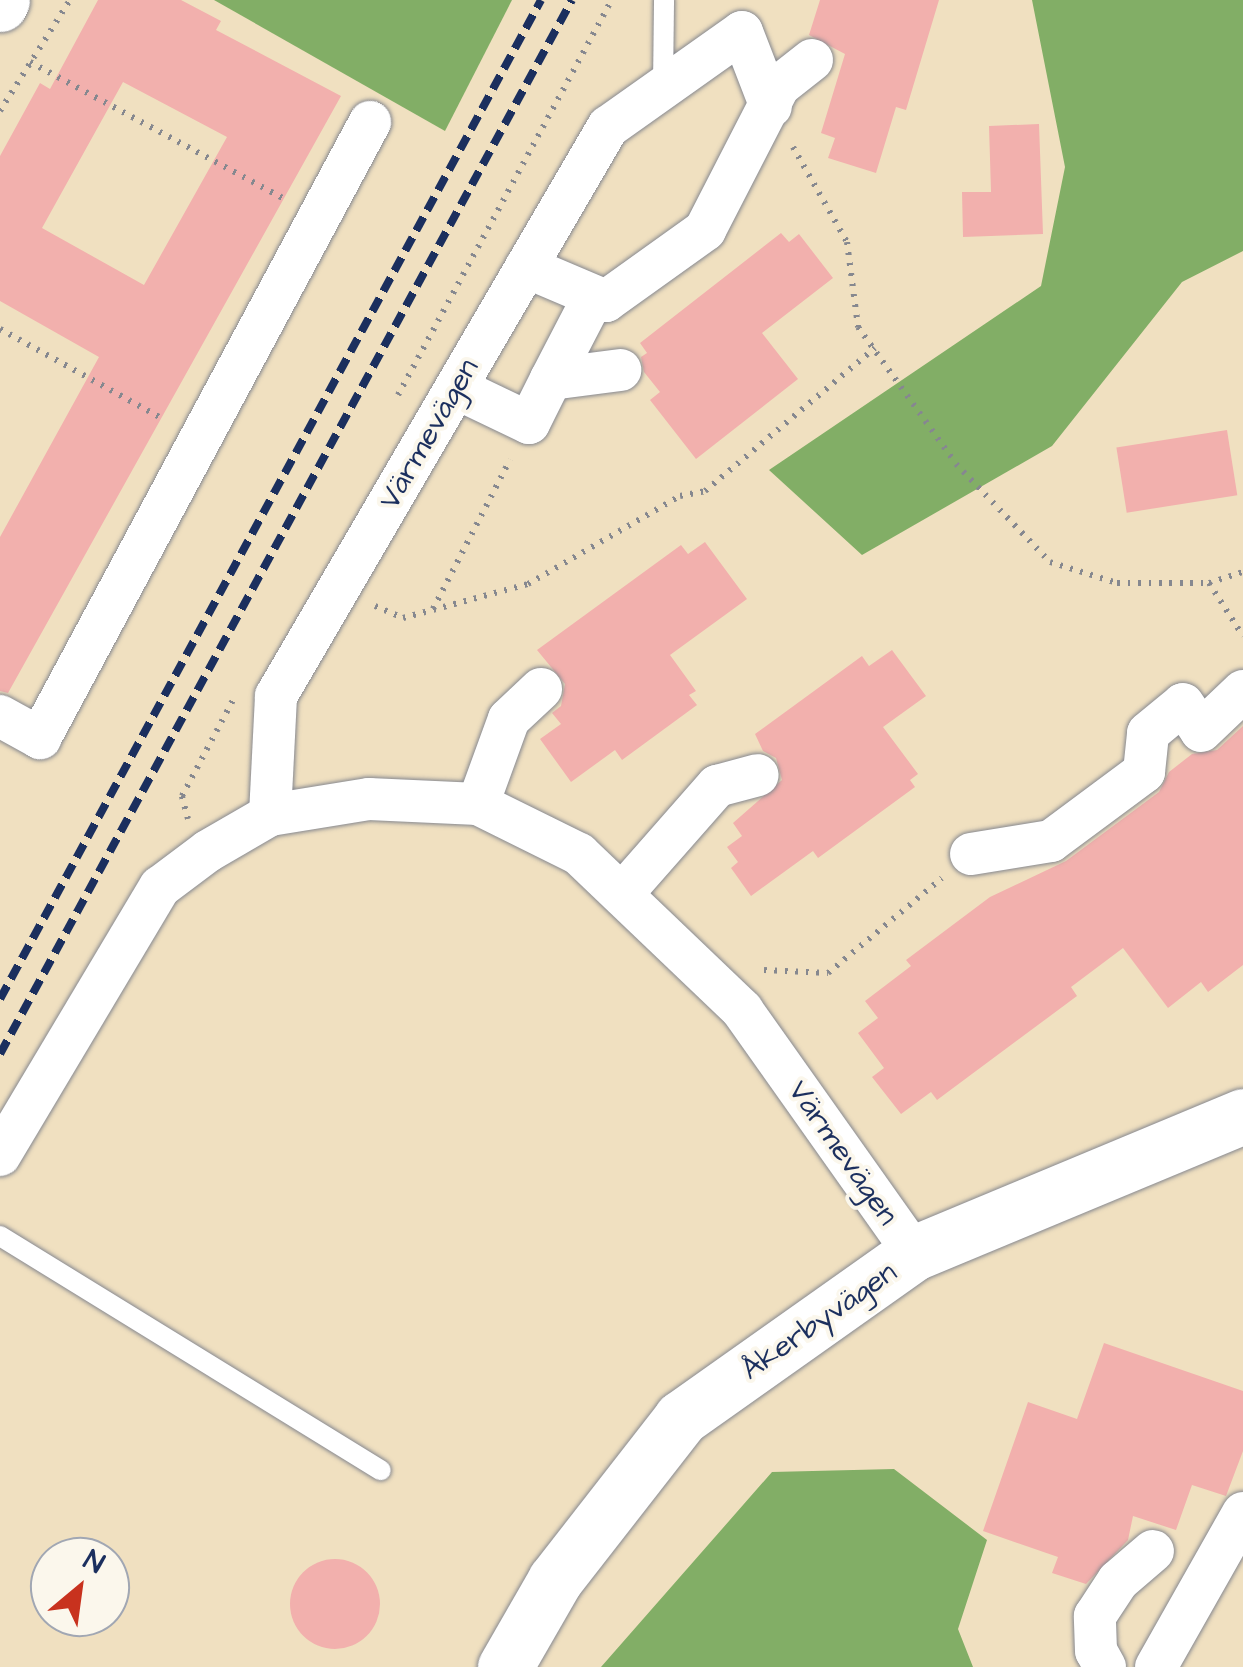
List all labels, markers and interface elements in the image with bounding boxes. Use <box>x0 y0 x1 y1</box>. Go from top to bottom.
street label: Värmevägen <box>371 352 487 516</box>
street label: Värmevägen <box>780 1074 906 1232</box>
street label: Åkerbyvägen <box>734 1254 904 1388</box>
north arrow <box>30 1537 130 1637</box>
text: N <box>77 1541 111 1583</box>

